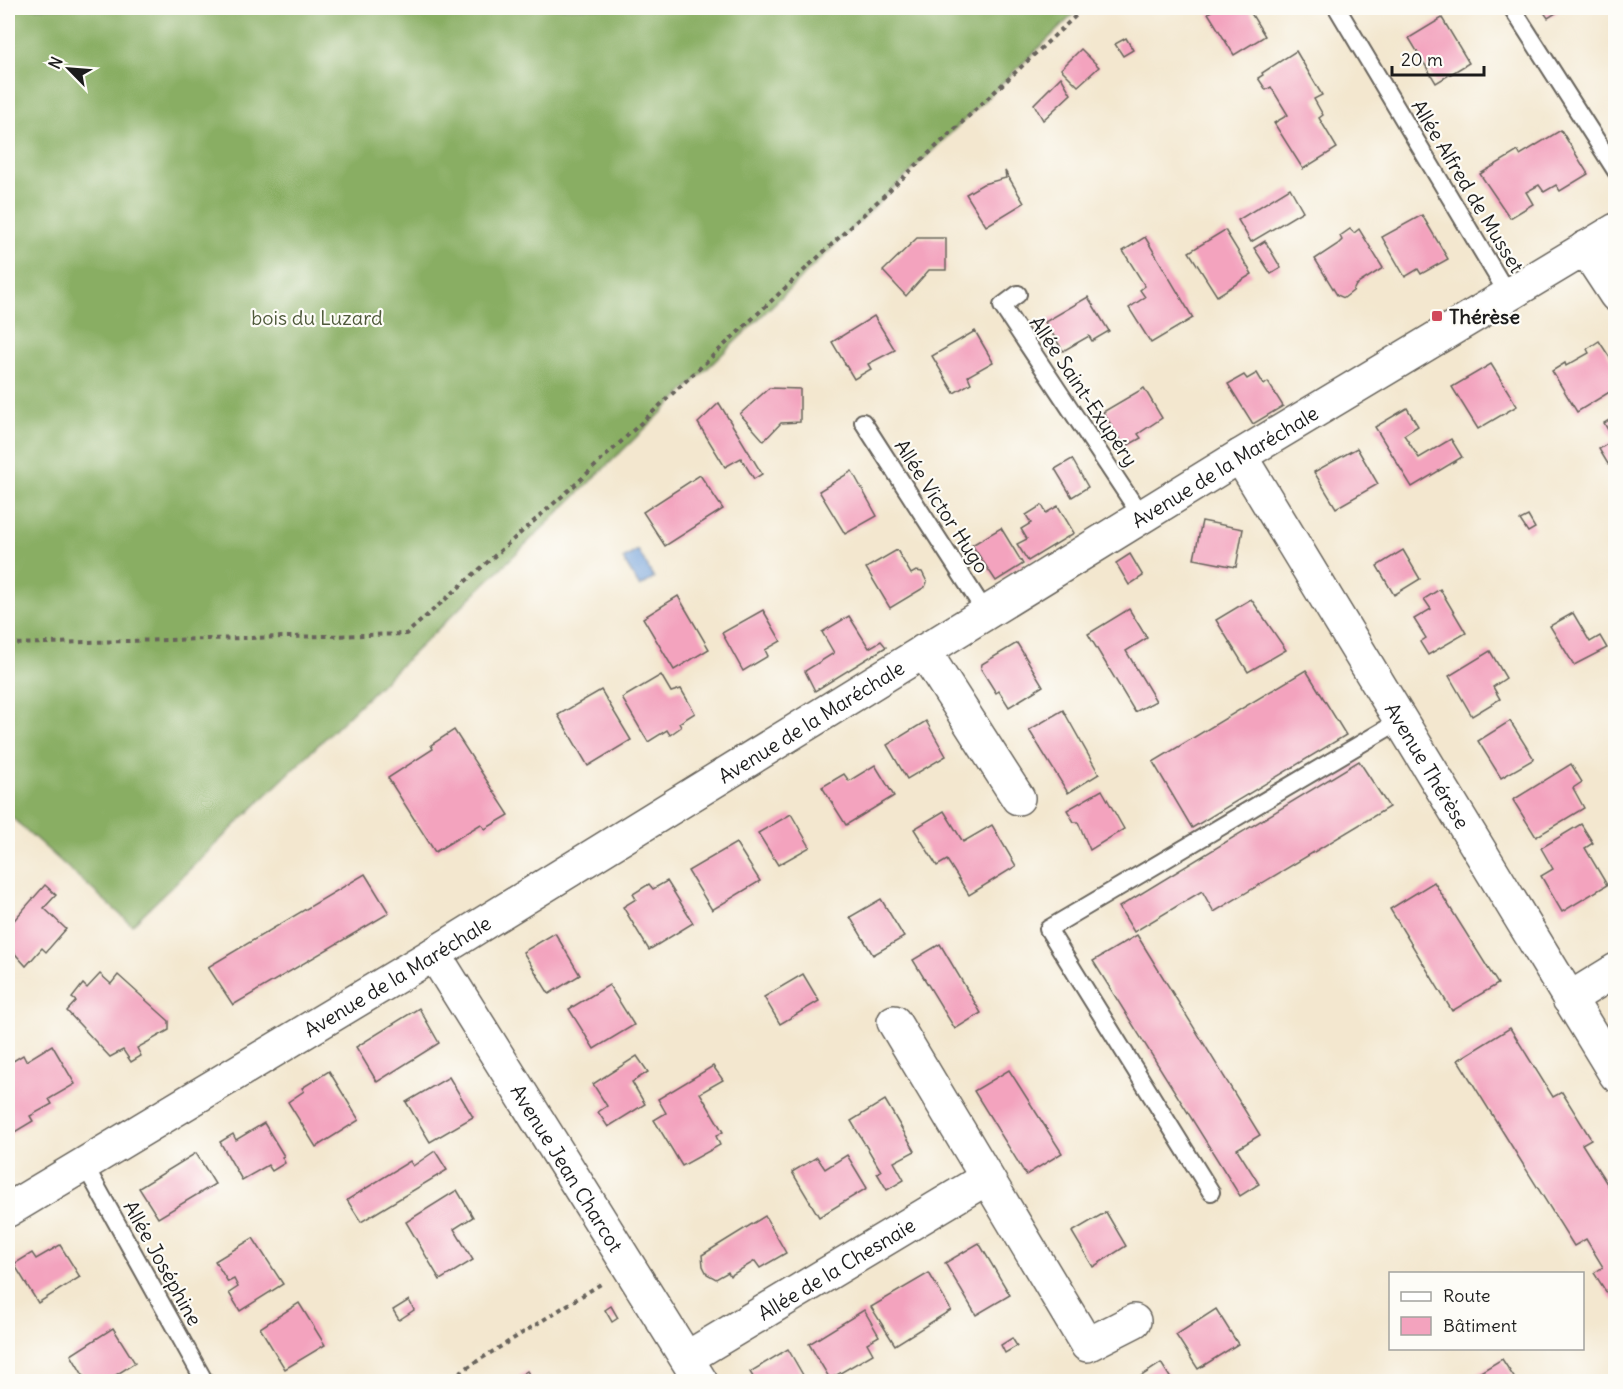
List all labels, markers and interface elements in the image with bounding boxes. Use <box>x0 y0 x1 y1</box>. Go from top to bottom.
north arrow <box>39 39 99 99</box>
scale bar <box>1392 39 1484 77</box>
text: 20 m <box>1401 48 1443 71</box>
text: N <box>44 53 67 72</box>
street label: Allée Alfred de Musset <box>1406 95 1530 277</box>
place label: Thérèse <box>1449 304 1520 329</box>
park label: bois du Luzard <box>251 305 383 330</box>
marker: Thérèse <box>1430 309 1444 323</box>
street label: Allée Saint-Exupéry <box>1024 311 1144 471</box>
street label: Avenue de la Maréchale <box>1127 400 1322 533</box>
street label: Allée Victor Hugo <box>889 434 995 578</box>
street label: Avenue de la Maréchale <box>713 654 908 788</box>
street label: Avenue Thérèse <box>1380 698 1476 833</box>
street label: Avenue de la Maréchale <box>299 910 495 1042</box>
street label: Avenue Jean Charcot <box>506 1080 629 1256</box>
street label: Allée Joséphine <box>118 1196 208 1330</box>
street label: Allée de la Chesnaie <box>753 1212 919 1325</box>
legend <box>1389 1272 1584 1350</box>
text: Route <box>1443 1284 1491 1307</box>
text: Bâtiment <box>1443 1314 1517 1337</box>

